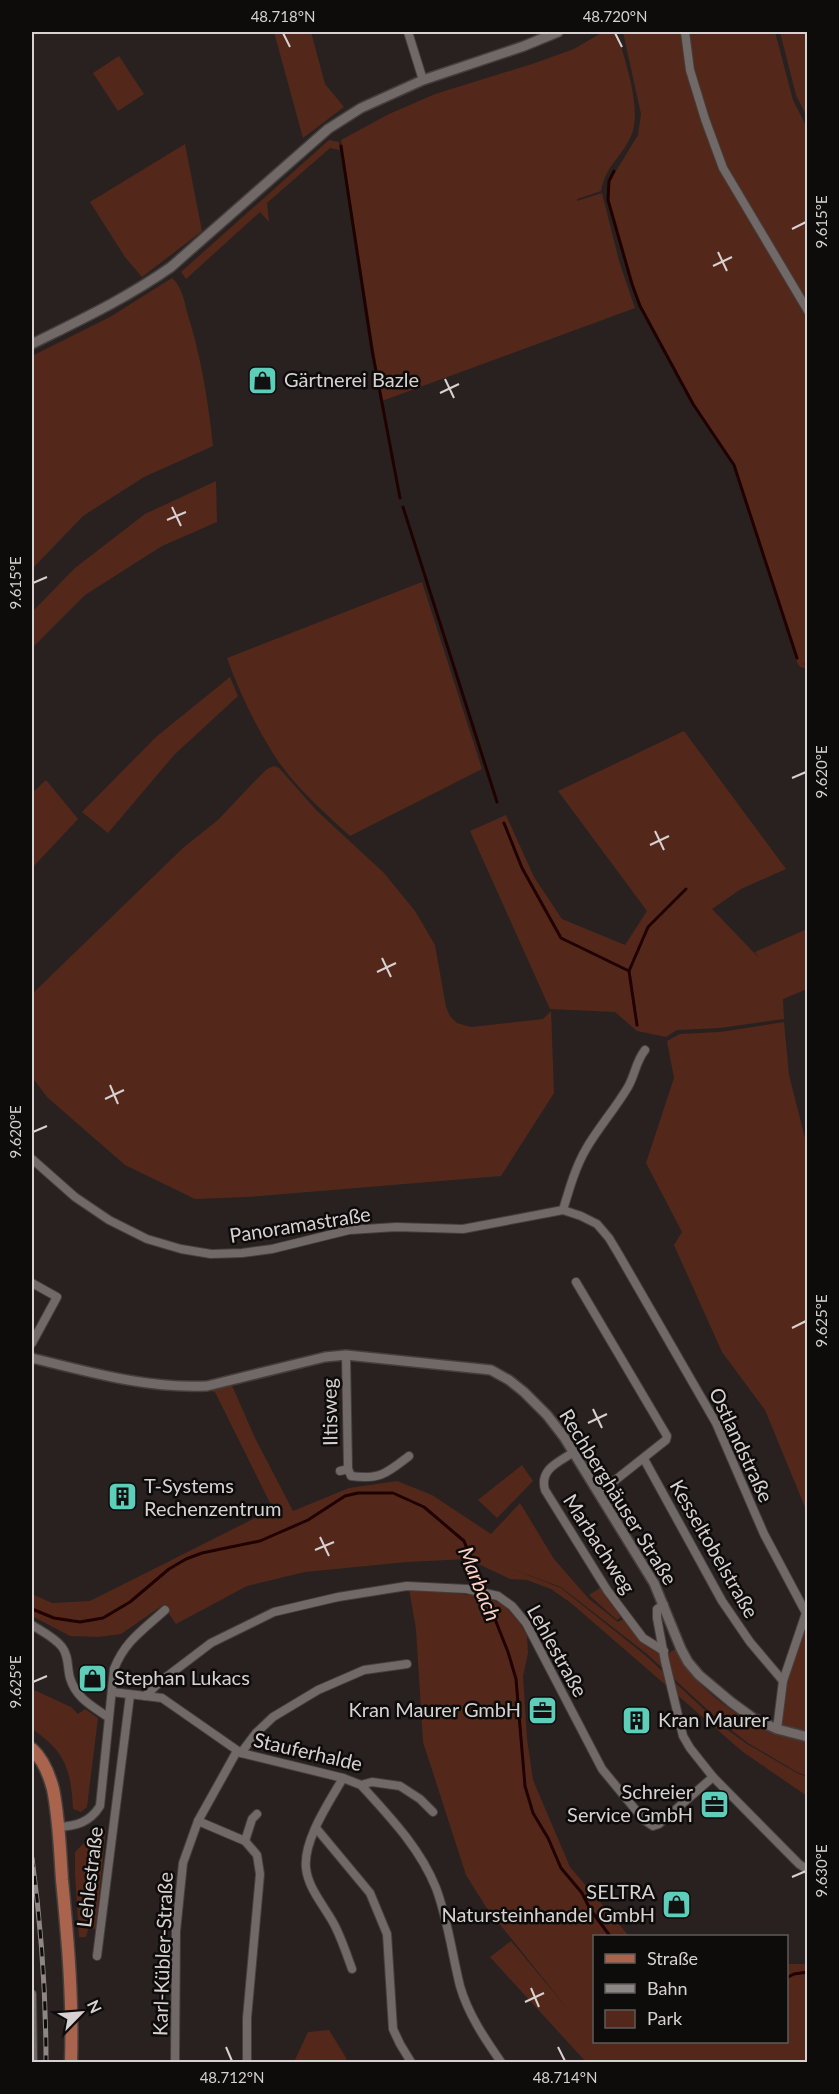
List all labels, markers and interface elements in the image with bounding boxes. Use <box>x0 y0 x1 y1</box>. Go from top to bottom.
text: 48.718°N <box>251 7 315 25</box>
text: 48.720°N <box>583 7 647 25</box>
text: 9.615°E <box>812 195 830 249</box>
shop icon: Gärtnerei Bazle <box>247 364 279 396</box>
place label: Gärtnerei Bazle <box>284 367 419 391</box>
text: 9.615°E <box>6 556 24 610</box>
text: 9.620°E <box>812 745 830 799</box>
text: 9.620°E <box>6 1105 24 1159</box>
street label: Panoramastraße <box>228 1201 372 1247</box>
text: 9.625°E <box>812 1294 830 1348</box>
street label: Iltisweg <box>316 1378 342 1446</box>
street label: Ostlandstraße <box>705 1383 779 1506</box>
street label: Rechberghäuser Straße <box>555 1404 683 1589</box>
place label: T-Systems Rechenzentrum <box>144 1473 281 1520</box>
street label: Kesseltobelstraße <box>666 1475 764 1622</box>
building icon: T-Systems Rechenzentrum <box>107 1481 139 1513</box>
street label: Marbachweg <box>559 1489 641 1598</box>
water label: Marbach <box>454 1543 507 1624</box>
street label: Lehlestraße <box>523 1600 593 1701</box>
text: 9.625°E <box>6 1655 24 1709</box>
shop icon: Stephan Lukacs <box>77 1662 109 1694</box>
place label: Stephan Lukacs <box>114 1665 250 1689</box>
office icon: Kran Maurer GmbH <box>526 1694 558 1726</box>
place label: Kran Maurer GmbH <box>349 1697 521 1721</box>
building icon: Kran Maurer <box>621 1704 653 1736</box>
place label: Kran Maurer <box>658 1707 769 1731</box>
street label: Stauferhalde <box>252 1727 365 1775</box>
place label: Schreier Service GmbH <box>567 1779 694 1826</box>
office icon: Schreier Service GmbH <box>698 1788 730 1820</box>
street label: Lehlestraße <box>71 1825 107 1929</box>
text: 9.630°E <box>812 1844 830 1898</box>
street label: Karl-Kübler-Straße <box>147 1872 177 2036</box>
place label: SELTRA Natursteinhandel GmbH <box>441 1879 655 1926</box>
shop icon: SELTRA Natursteinhandel GmbH <box>660 1888 692 1920</box>
legend <box>593 1935 788 2043</box>
text: Straße <box>647 1947 698 1969</box>
text: Bahn <box>647 1977 688 1999</box>
north arrow <box>51 1983 111 2043</box>
text: N <box>84 1997 106 2016</box>
text: Park <box>647 2007 683 2029</box>
text: 48.712°N <box>200 2068 264 2086</box>
text: 48.714°N <box>533 2068 597 2086</box>

